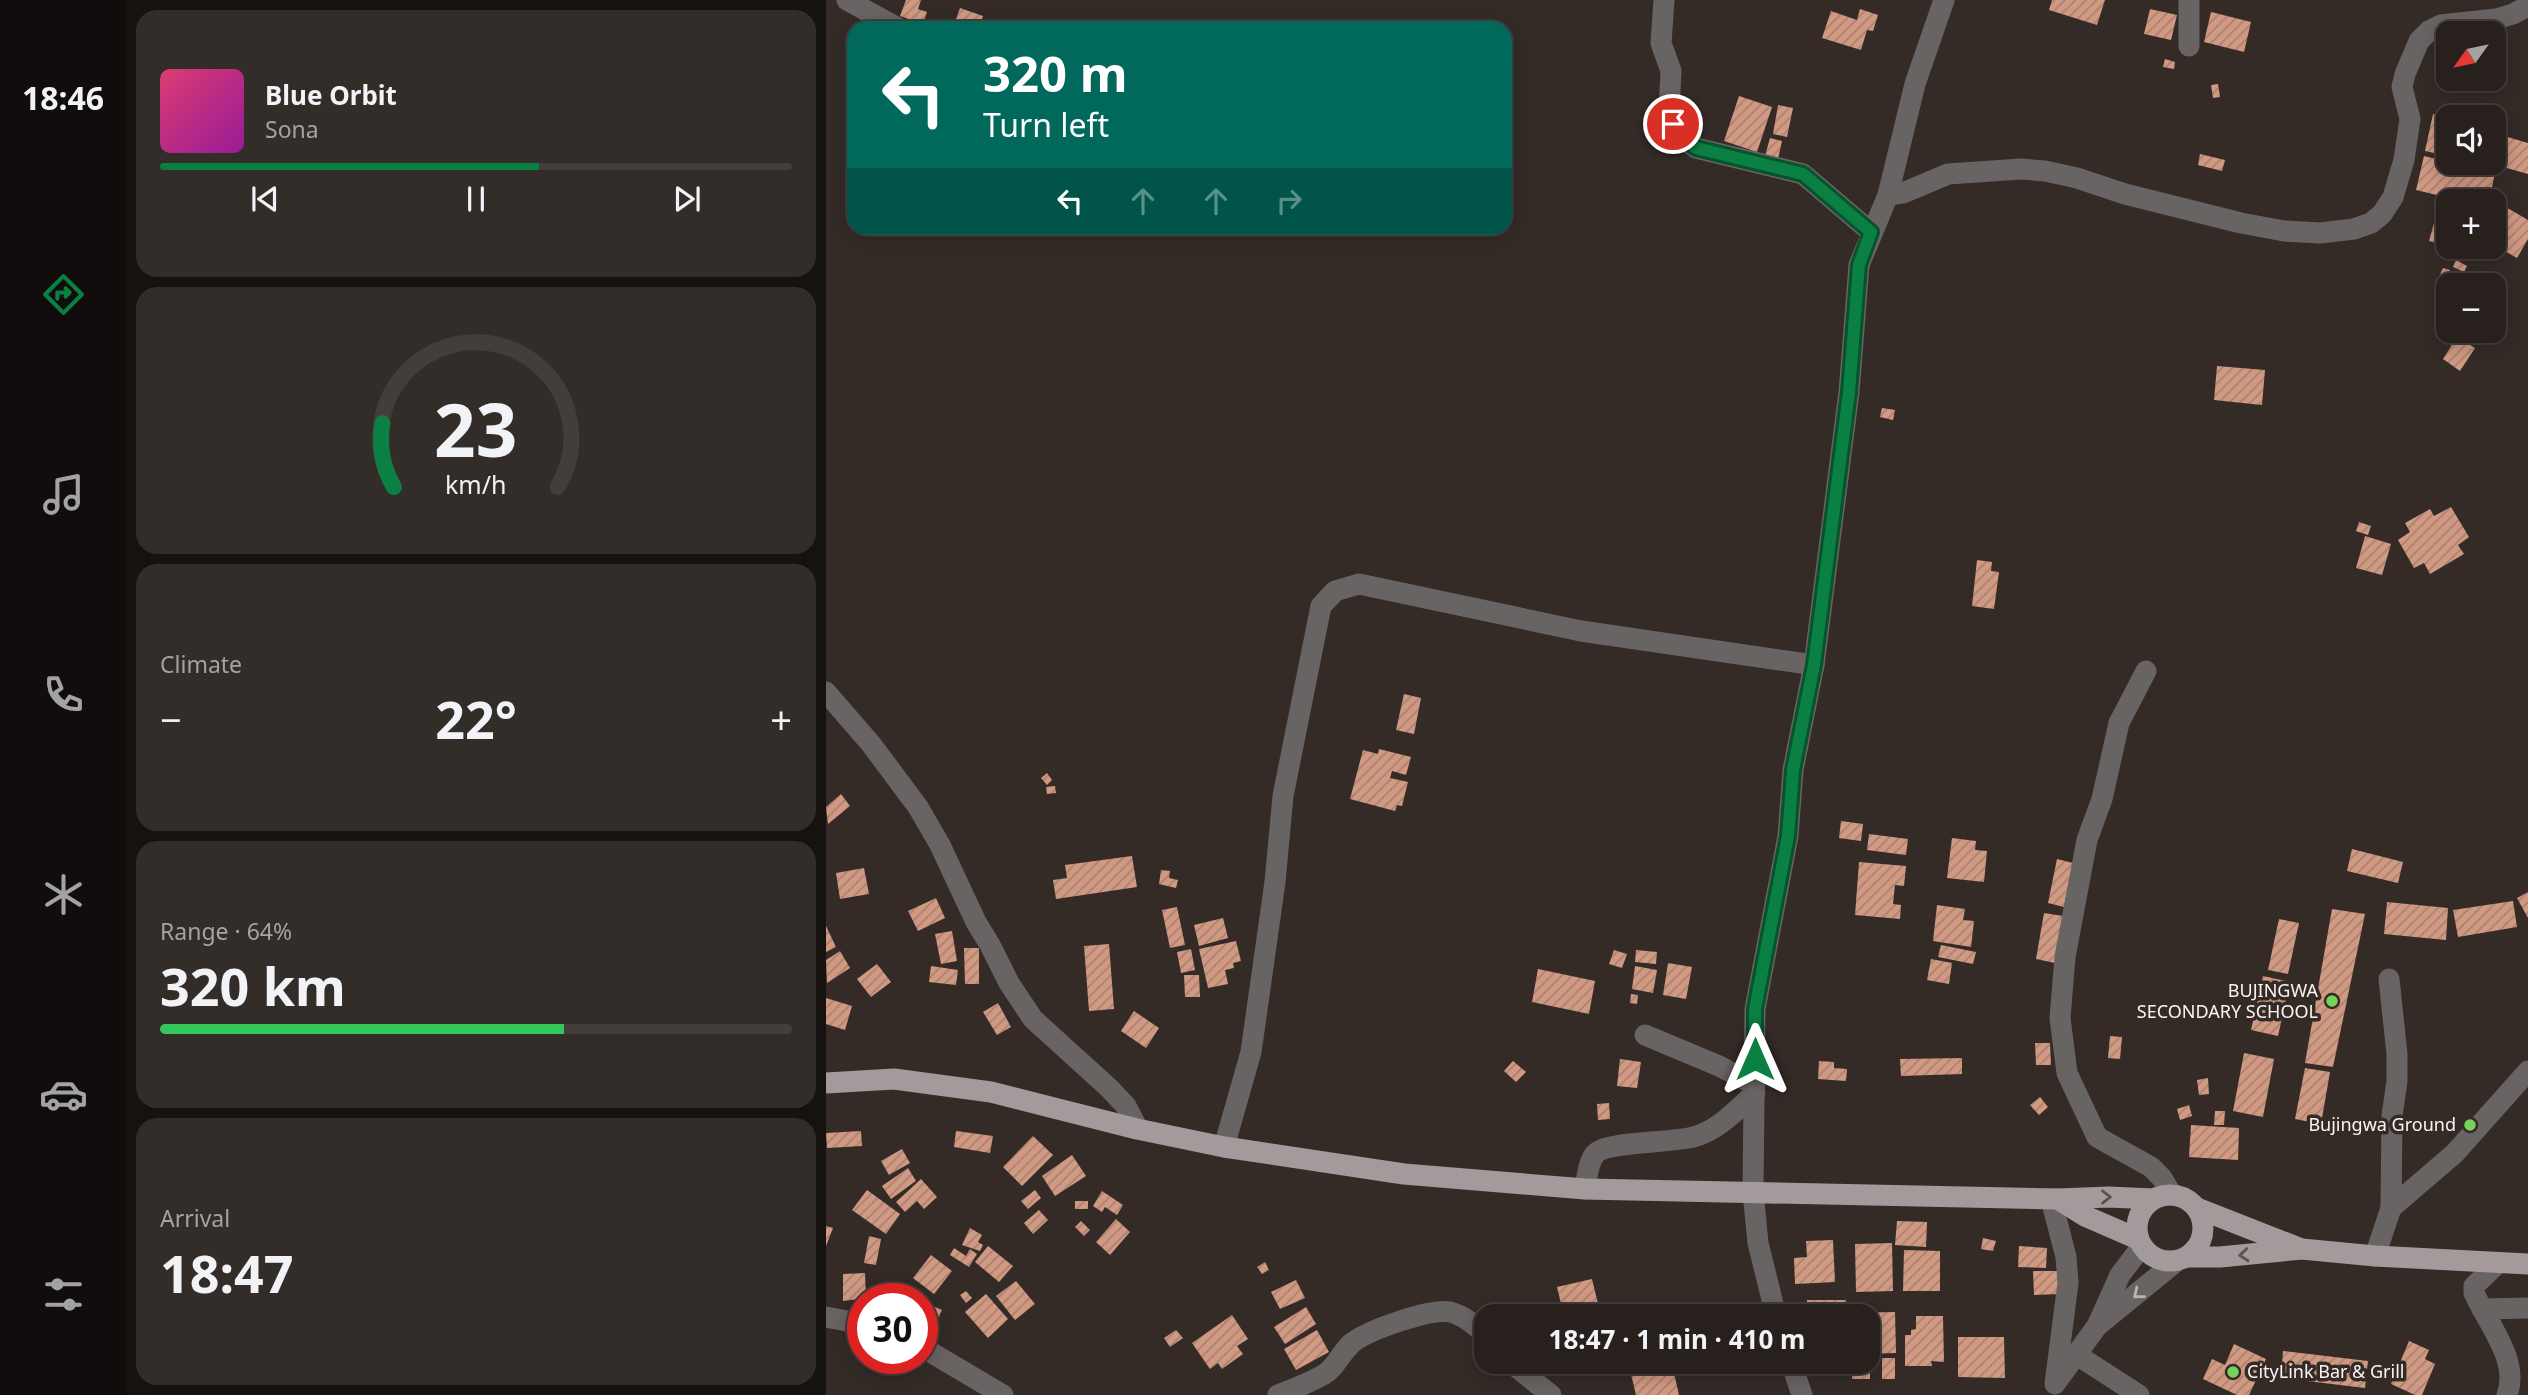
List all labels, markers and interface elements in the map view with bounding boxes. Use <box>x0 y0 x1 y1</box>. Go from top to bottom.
north arrow <box>2436 21 2506 91</box>
map controls <box>2436 21 2506 343</box>
text: 320 m <box>983 40 1128 106</box>
icon: left <box>868 49 959 140</box>
text: 18:46 <box>22 76 104 119</box>
text: Blue Orbit <box>265 77 397 113</box>
pin <box>1643 94 1703 154</box>
text: Turn left <box>983 103 1109 146</box>
icon: arrive <box>1654 105 1692 143</box>
button: sound <box>2436 105 2506 175</box>
text: Sona <box>265 113 319 145</box>
icon: previous <box>246 180 284 218</box>
icon: pause <box>457 180 495 218</box>
icon: next <box>668 180 706 218</box>
icon: left <box>1051 182 1089 220</box>
icon: ahead <box>1124 182 1162 220</box>
icon: ahead <box>1197 182 1235 220</box>
icon: right <box>1270 182 1308 220</box>
button: + <box>2436 189 2506 259</box>
icon: directions <box>39 270 88 319</box>
button: − <box>2436 273 2506 343</box>
text: 23 <box>434 379 518 478</box>
text: km/h <box>445 466 507 500</box>
icon: music <box>39 470 88 519</box>
text: Climate <box>160 648 242 680</box>
icon: phone <box>39 670 88 719</box>
text: 22° <box>435 683 517 754</box>
text: − <box>160 693 182 745</box>
text: + <box>770 693 792 745</box>
icon: climate <box>39 870 88 919</box>
text: Range · 64% <box>160 915 292 947</box>
text: 320 km <box>160 950 346 1021</box>
place label: BUJINGWA SECONDARY SCHOOL <box>2137 978 2318 1023</box>
marker: BUJINGWA SECONDARY SCHOOL <box>2324 993 2340 1009</box>
position arrow <box>1718 1022 1792 1096</box>
icon: car <box>39 1070 88 1119</box>
place label: Bujingwa Ground <box>2308 1112 2456 1136</box>
marker: Bujingwa Ground <box>2462 1117 2478 1133</box>
one-way arrow <box>2100 1190 2111 1205</box>
text: Arrival <box>160 1202 230 1234</box>
text: 18:47 <box>160 1237 294 1308</box>
one-way arrow <box>2239 1247 2250 1262</box>
icon: filters <box>39 1270 88 1319</box>
speed limit sign: 30 <box>847 1283 938 1374</box>
one-way arrow <box>2134 1286 2147 1298</box>
text: 18:47 · 1 min · 410 m <box>1549 1321 1805 1357</box>
place label: CityLink Bar & Grill <box>2247 1359 2404 1383</box>
marker: CityLink Bar & Grill <box>2225 1364 2241 1380</box>

